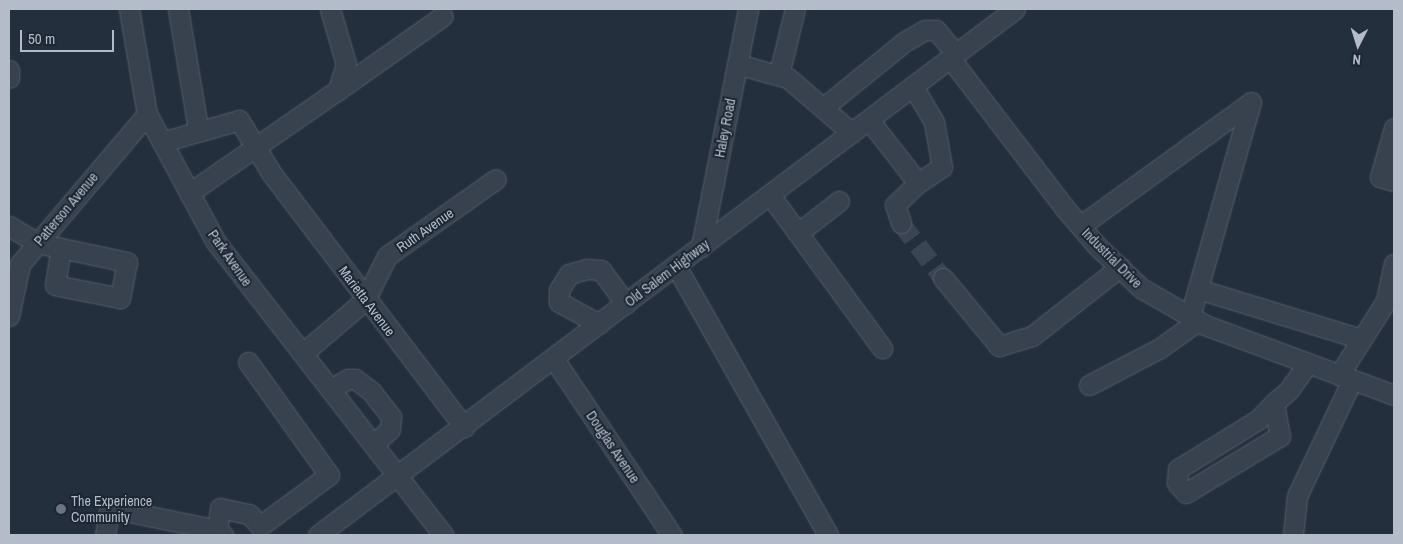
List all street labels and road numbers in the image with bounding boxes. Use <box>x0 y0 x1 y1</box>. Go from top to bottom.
street label: Haley Road <box>711 97 739 159</box>
street label: Patterson Avenue <box>30 169 102 249</box>
street label: Ruth Avenue <box>393 204 457 256</box>
street label: Industrial Drive <box>1079 225 1145 291</box>
street label: Park Avenue <box>204 226 256 290</box>
street label: Old Salem Highway <box>621 236 713 310</box>
street label: Marietta Avenue <box>335 262 399 340</box>
street label: Douglas Avenue <box>583 407 643 487</box>

